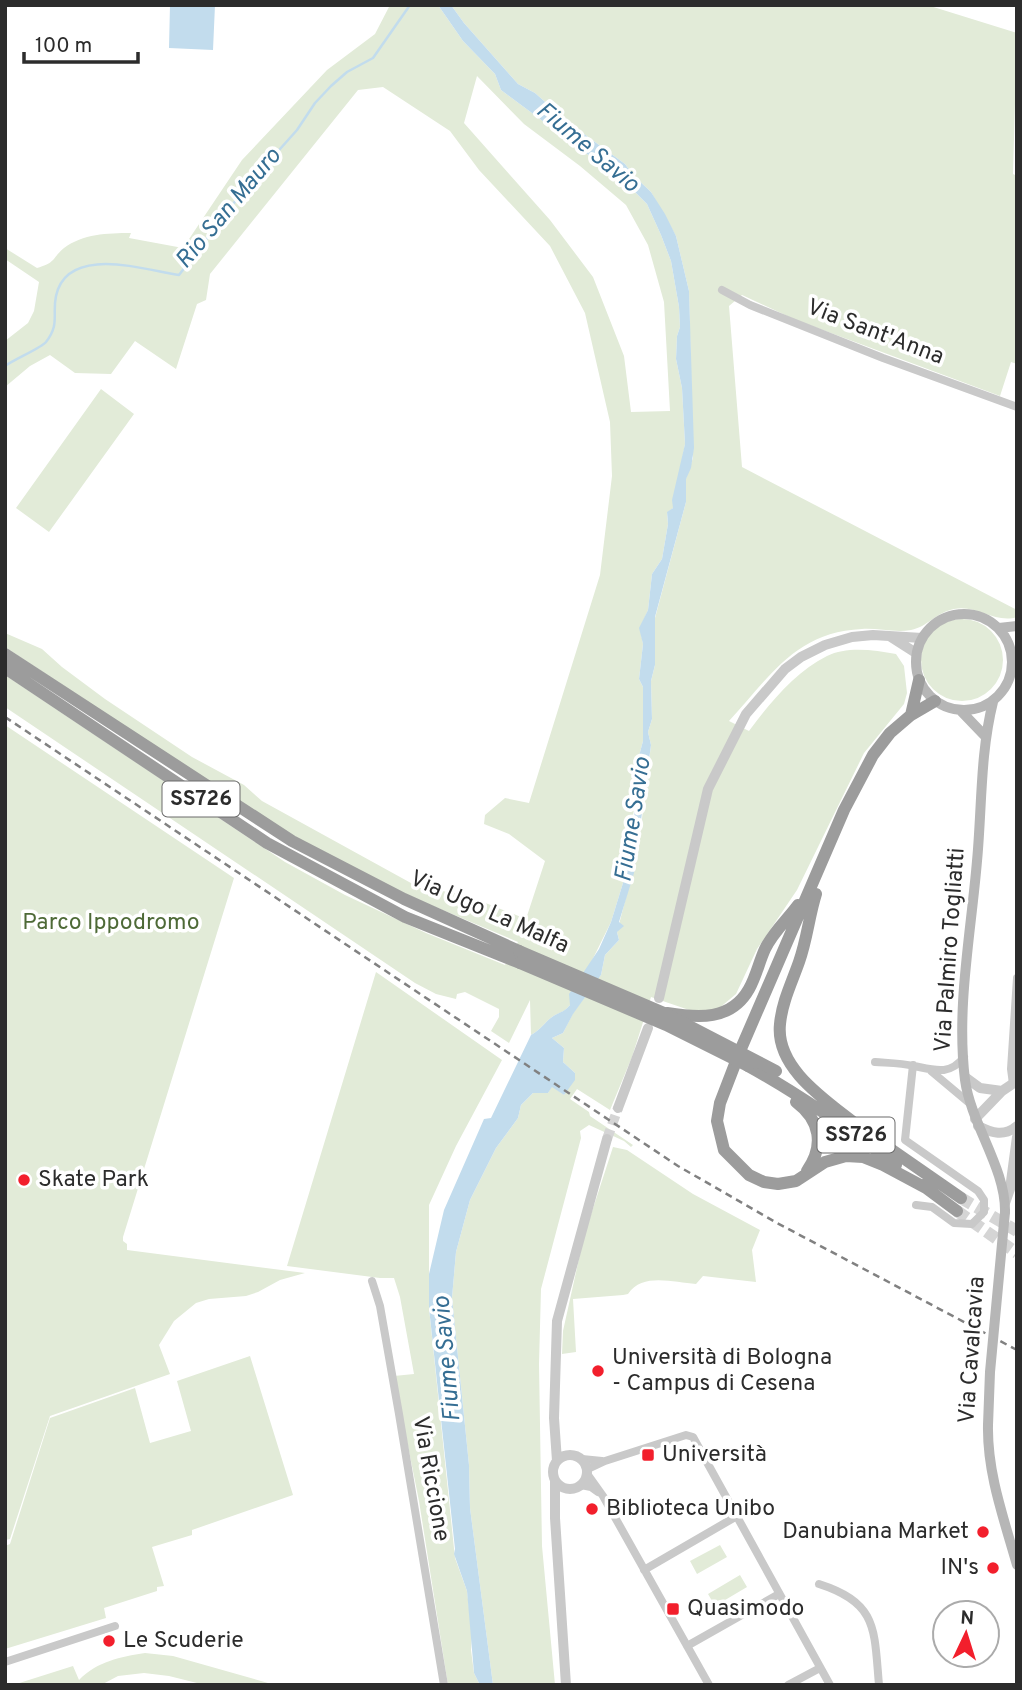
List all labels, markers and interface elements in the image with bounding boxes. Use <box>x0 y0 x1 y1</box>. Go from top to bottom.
scale bar <box>24 21 138 65</box>
text: 100 m <box>35 33 92 60</box>
water label: Fiume Savio <box>529 96 645 200</box>
water label: Rio San Mauro <box>170 142 288 276</box>
street label: Via Sant'Anna <box>802 294 948 372</box>
water label: Fiume Savio <box>609 755 659 885</box>
road number: SS726 <box>162 782 240 816</box>
street label: Via Palmiro Togliatti <box>929 847 973 1053</box>
street label: Via Ugo La Malfa <box>405 865 573 961</box>
park label: Parco Ippodromo <box>22 909 200 938</box>
road number: SS726 <box>818 1118 894 1152</box>
place label: Skate Park <box>38 1166 149 1195</box>
marker: Skate Park <box>16 1172 32 1188</box>
street label: Via Cavalcavia <box>953 1275 993 1425</box>
water label: Fiume Savio <box>428 1295 468 1423</box>
place label: Università di Bologna - Campus di Cesena <box>612 1344 832 1399</box>
marker: Università di Bologna - Campus di Cesena <box>590 1363 606 1379</box>
street label: Via Riccione <box>405 1414 455 1544</box>
place label: Università <box>662 1441 767 1470</box>
marker: Università <box>640 1447 656 1463</box>
place label: Biblioteca Unibo <box>606 1495 775 1524</box>
marker: Biblioteca Unibo <box>584 1501 600 1517</box>
place label: Danubiana Market <box>782 1518 969 1547</box>
marker: Danubiana Market <box>975 1524 991 1540</box>
place label: IN's <box>941 1554 979 1583</box>
marker: IN's <box>985 1560 1001 1576</box>
place label: Quasimodo <box>687 1595 804 1624</box>
north arrow <box>931 1599 1001 1669</box>
marker: Quasimodo <box>665 1601 681 1617</box>
text: N <box>959 1607 975 1631</box>
place label: Le Scuderie <box>123 1627 244 1656</box>
marker: Le Scuderie <box>101 1633 117 1649</box>

